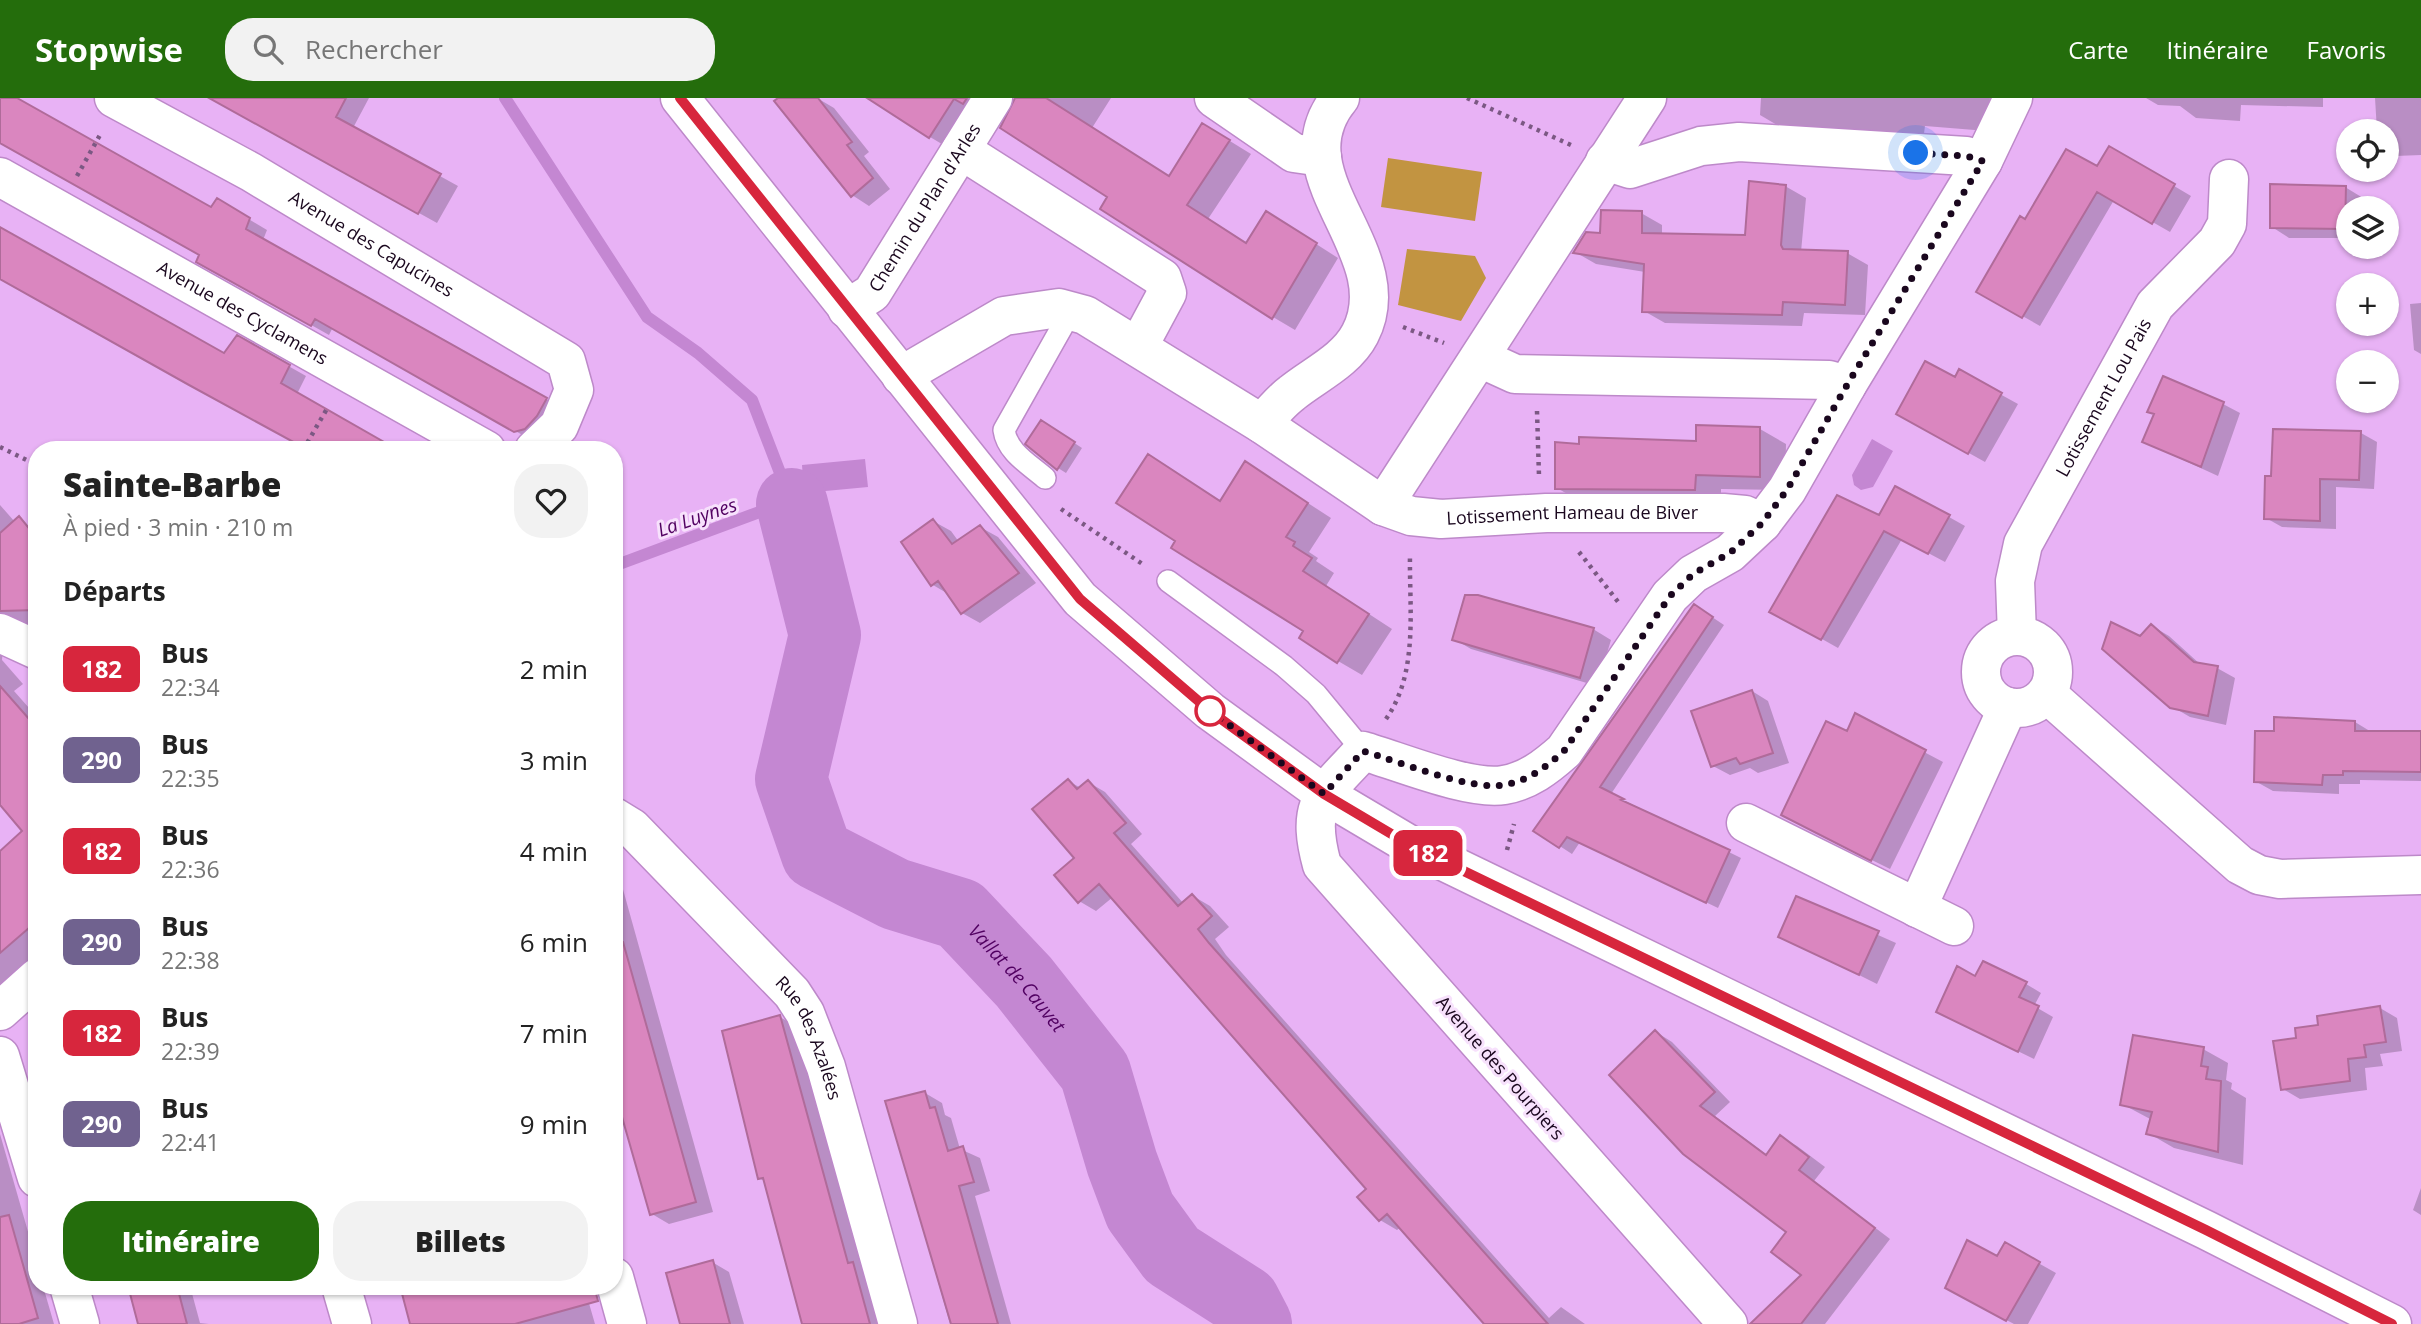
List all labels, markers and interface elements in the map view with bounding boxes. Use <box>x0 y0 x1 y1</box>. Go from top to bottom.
search box <box>225 18 715 81</box>
text: Stopwise <box>35 27 183 72</box>
icon: search <box>249 30 287 68</box>
text: Rechercher <box>305 31 443 67</box>
text: Carte <box>2068 33 2129 66</box>
text: Itinéraire <box>2167 33 2269 66</box>
text: Favoris <box>2307 33 2386 66</box>
street label: Chemin du Plan d'Arles <box>863 118 985 296</box>
map controls <box>2336 119 2399 413</box>
button: locate <box>2336 119 2399 182</box>
your location <box>1898 135 1933 170</box>
street label: Avenue des Capucines <box>285 185 459 302</box>
button: layers <box>2336 196 2399 259</box>
street label: Avenue des Cyclamens <box>153 255 332 370</box>
button: + <box>2336 273 2399 336</box>
street label: Lotissement Lou Pais <box>2050 314 2156 481</box>
button: − <box>2336 350 2399 413</box>
text: Sainte-Barbe <box>63 462 281 507</box>
button: heart <box>514 464 588 538</box>
water label: La Luynes <box>654 491 740 543</box>
street label: Lotissement Hameau de Biver <box>1446 500 1699 530</box>
text: À pied · 3 min · 210 m <box>63 511 293 543</box>
text: Départs <box>63 573 166 609</box>
text: Bus <box>161 635 208 671</box>
text: 2 min <box>520 651 588 687</box>
text: 182 <box>81 652 122 685</box>
text: 22:34 <box>161 671 220 703</box>
unlabelled marker <box>1195 696 1225 726</box>
text: Bus <box>161 726 208 762</box>
text: 3 min <box>520 742 588 778</box>
text: 290 <box>81 743 122 776</box>
text: 22:35 <box>161 762 220 794</box>
text: Bus <box>161 817 208 853</box>
line badge: 182 <box>1388 830 1468 876</box>
text: 4 min <box>520 833 588 869</box>
text: 182 <box>81 834 122 867</box>
text: 182 <box>1407 836 1449 869</box>
text: 22:36 <box>161 853 220 885</box>
text: Bus <box>161 908 208 944</box>
water label: Vallat de Cauvet <box>963 918 1072 1038</box>
text: 6 min <box>520 924 588 960</box>
text: 290 <box>81 925 122 958</box>
text: 22:38 <box>161 944 220 976</box>
street label: Rue des Azalées <box>771 970 848 1102</box>
street label: Avenue des Pourpiers <box>1432 990 1570 1144</box>
text: Bus <box>161 999 208 1035</box>
text: 7 min <box>520 1015 588 1051</box>
text: 182 <box>81 1016 122 1049</box>
text: 22:39 <box>161 1035 220 1067</box>
text: Bus <box>161 1090 208 1126</box>
text: 9 min <box>520 1106 588 1142</box>
text: 290 <box>81 1107 122 1140</box>
text: 22:41 <box>161 1126 220 1158</box>
button: Itinéraire <box>63 1201 319 1281</box>
button: Billets <box>333 1201 588 1281</box>

